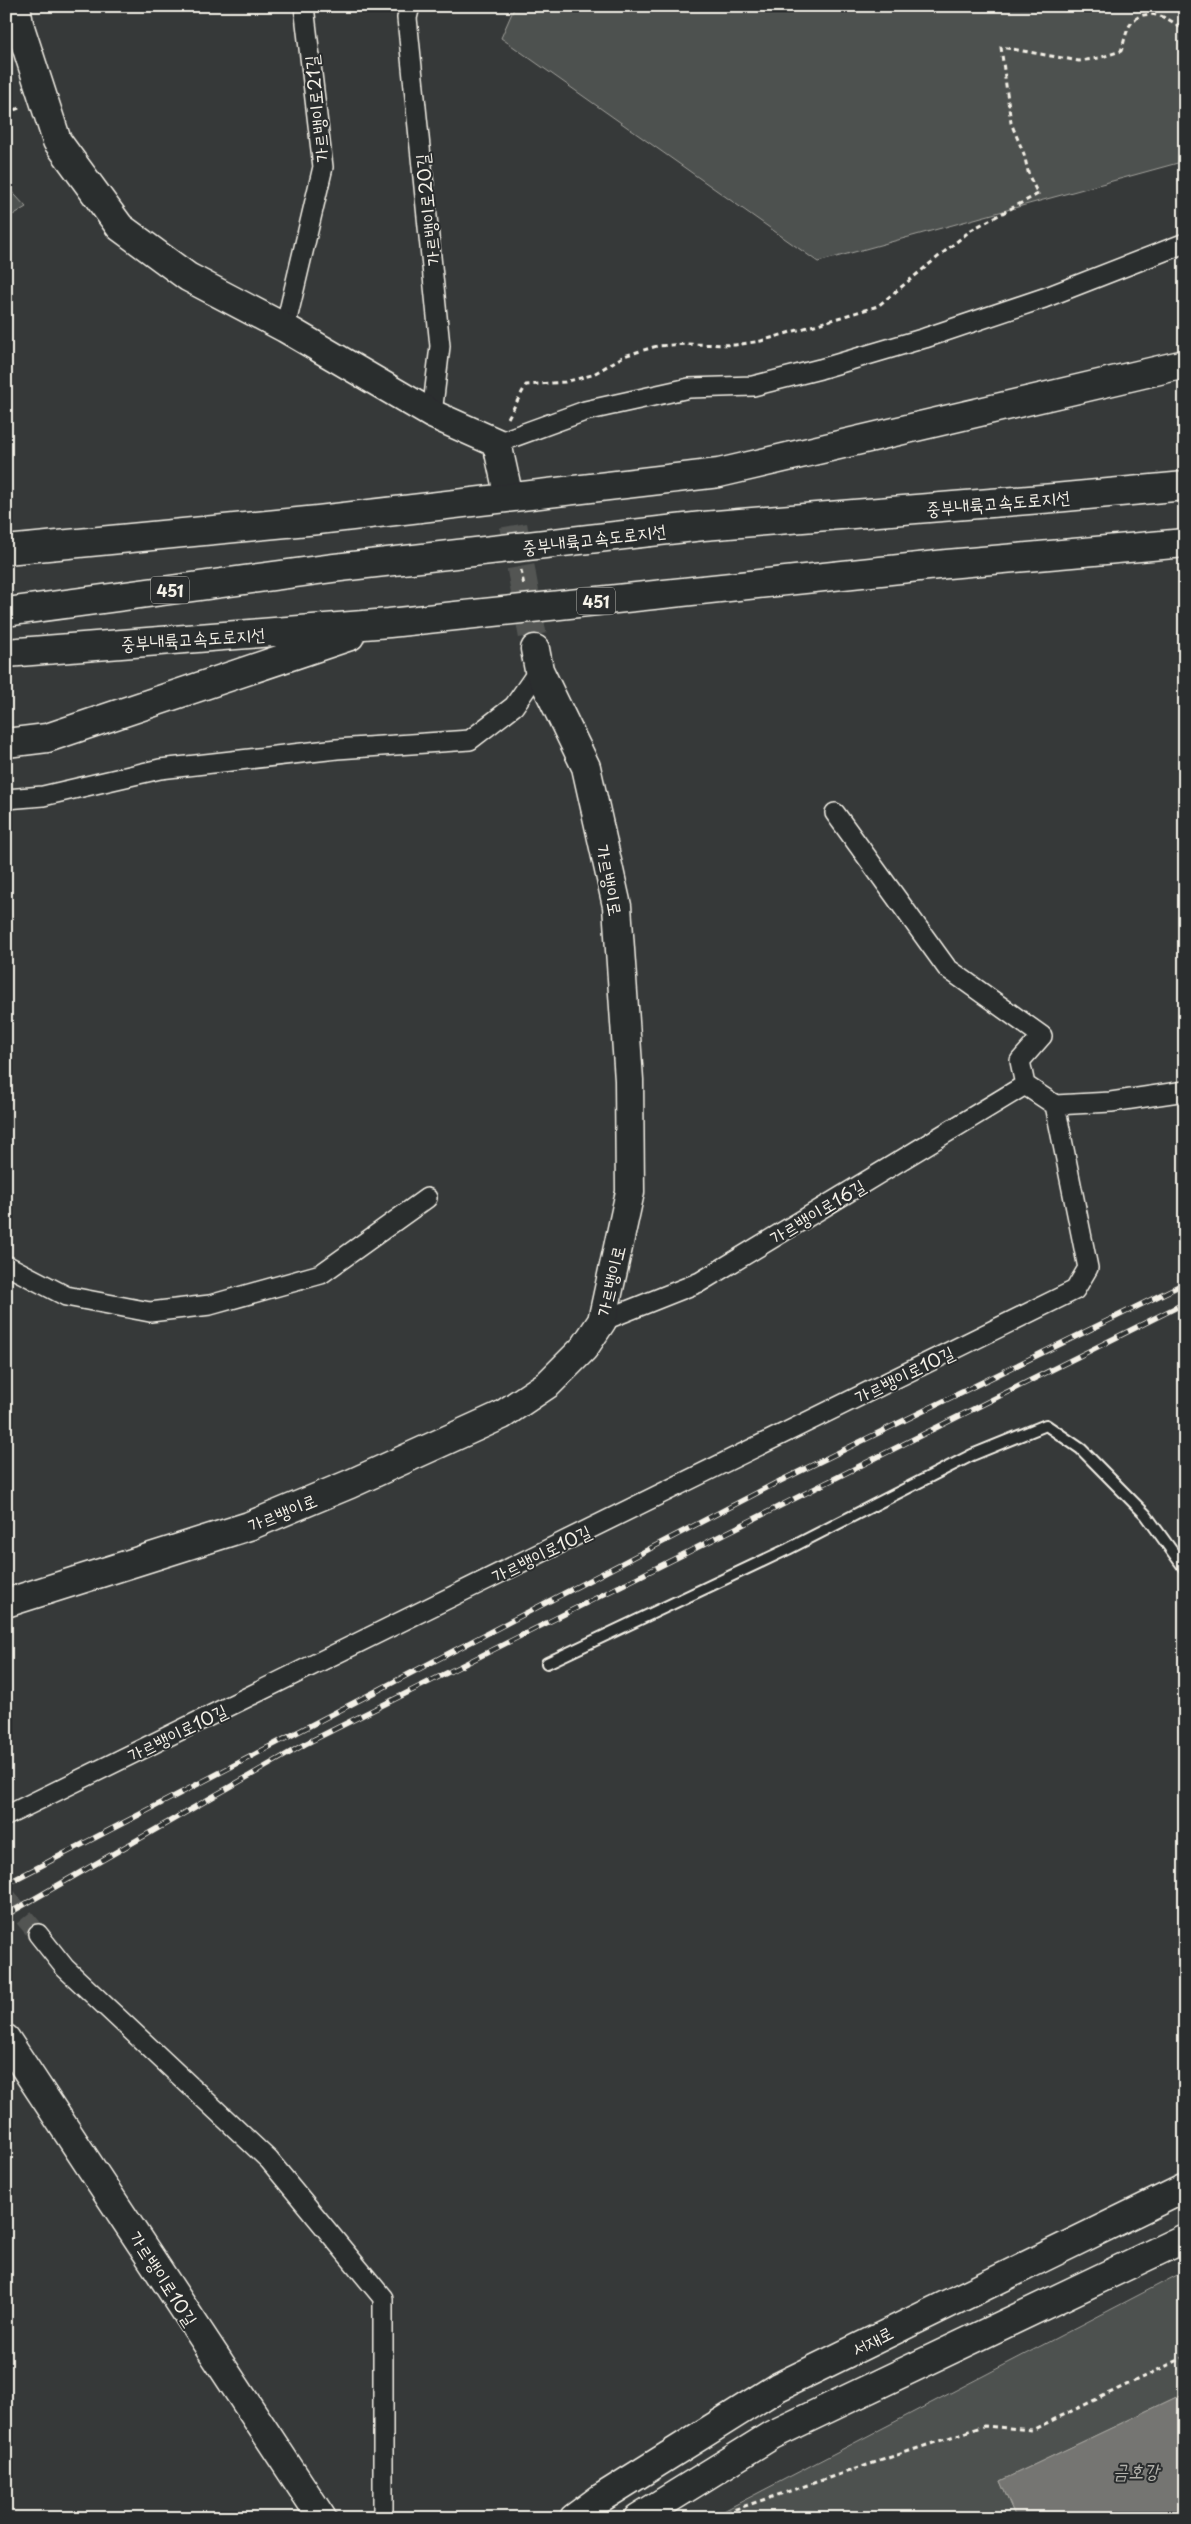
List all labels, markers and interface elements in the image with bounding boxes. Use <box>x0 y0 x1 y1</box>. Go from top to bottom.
street label: 가르뱅이로21길 <box>297 54 335 164</box>
street label: 가르뱅이로20길 <box>408 152 446 267</box>
street label: 중부내륙고속도로지선 <box>925 482 1071 522</box>
street label: 중부내륙고속도로지선 <box>520 516 668 560</box>
road number: 451 <box>151 576 189 604</box>
road number: 451 <box>577 588 615 614</box>
street label: 중부내륙고속도로지선 <box>120 619 266 657</box>
street label: 가르뱅이로 <box>590 842 630 918</box>
street label: 가르뱅이로16길 <box>764 1171 871 1250</box>
street label: 가르뱅이로 <box>589 1243 631 1319</box>
street label: 가르뱅이로10길 <box>849 1338 959 1410</box>
street label: 가르뱅이로 <box>243 1486 321 1538</box>
street label: 가르뱅이로10길 <box>486 1517 596 1589</box>
street label: 가르뱅이로10길 <box>122 1696 232 1768</box>
street label: 가르뱅이로10길 <box>123 2225 205 2331</box>
street label: 서재로 <box>847 2318 897 2362</box>
water label: 금호강 <box>1113 2456 1162 2484</box>

